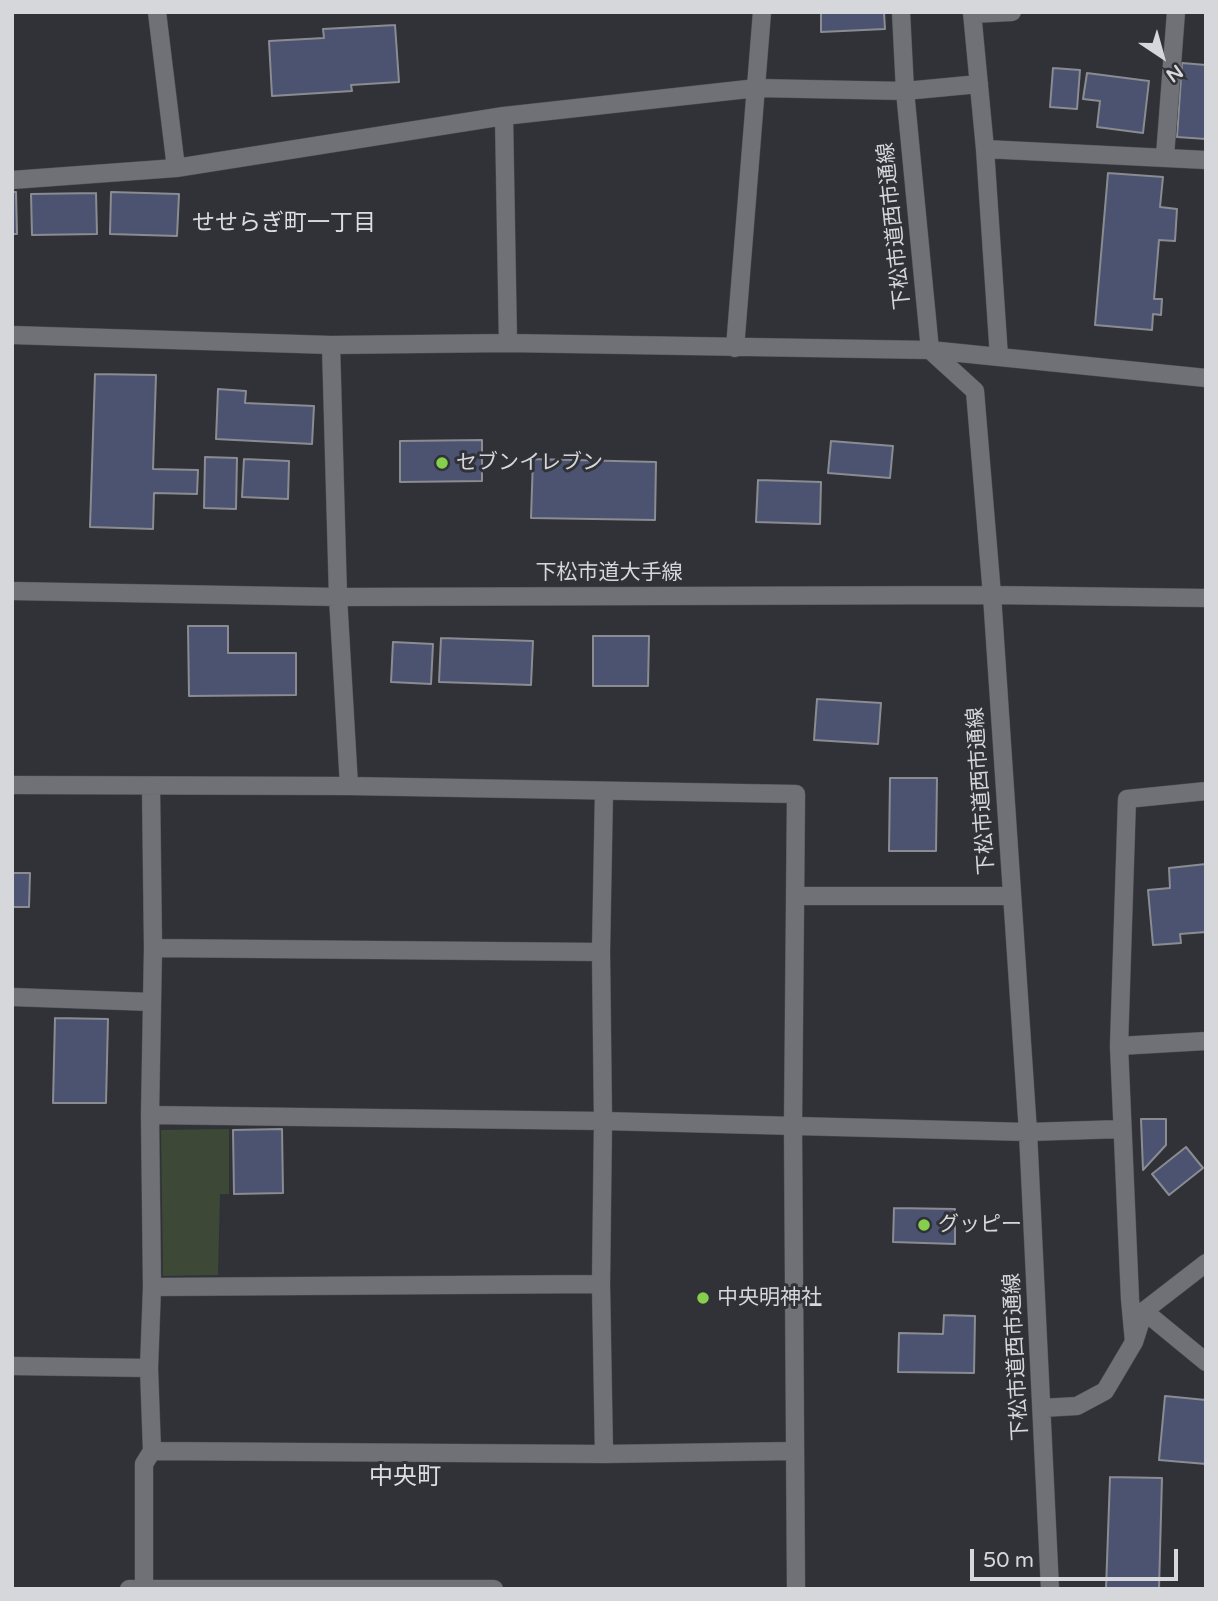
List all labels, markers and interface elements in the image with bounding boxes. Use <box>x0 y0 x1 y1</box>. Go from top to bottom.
north arrow <box>1127 21 1197 91</box>
text: N <box>1162 60 1187 86</box>
street label: 下松市道西市通線 <box>874 141 916 311</box>
district label: せせらぎ町一丁目 <box>192 210 376 238</box>
place label: セブンイレブン <box>456 450 603 476</box>
marker: セブンイレブン <box>434 455 450 471</box>
street label: 下松市道大手線 <box>536 560 682 586</box>
street label: 下松市道西市通線 <box>964 706 1000 876</box>
place label: グッピー <box>938 1212 1022 1238</box>
marker: グッピー <box>916 1217 932 1233</box>
street label: 下松市道西市通線 <box>1000 1272 1034 1442</box>
place label: 中央明神社 <box>717 1285 822 1311</box>
marker: 中央明神社 <box>695 1290 711 1306</box>
district label: 中央町 <box>369 1464 441 1492</box>
scale bar <box>973 1534 1181 1578</box>
text: 50 m <box>983 1548 1034 1573</box>

